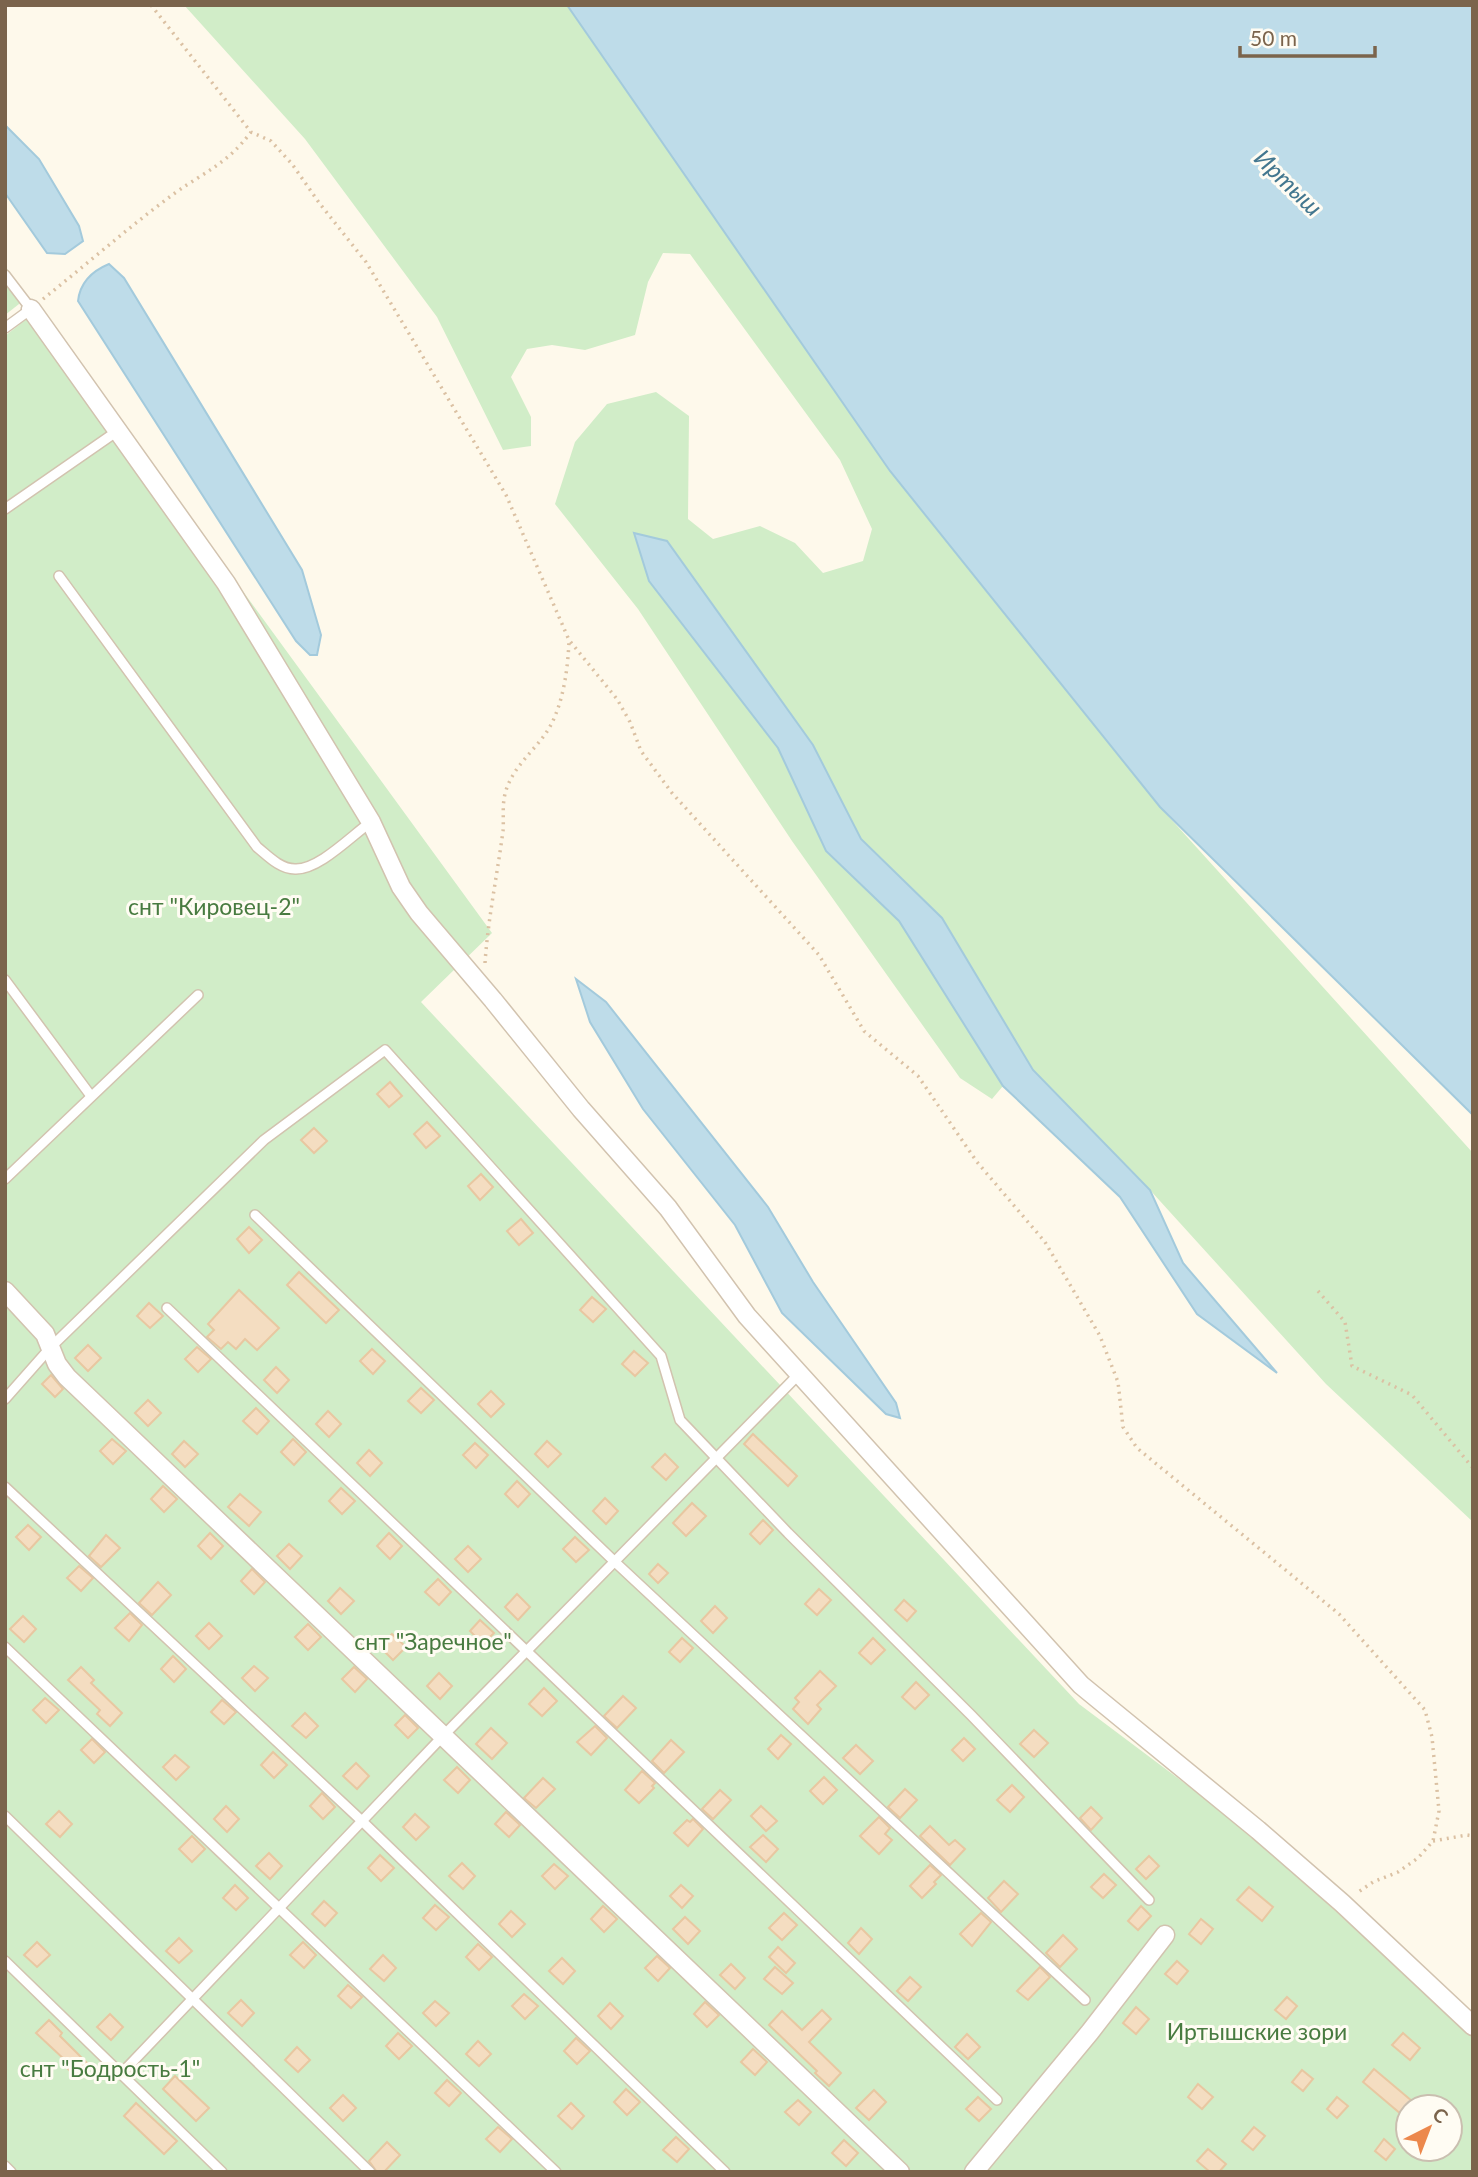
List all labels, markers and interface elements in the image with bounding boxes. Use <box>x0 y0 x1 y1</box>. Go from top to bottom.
scale bar <box>1240 14 1375 58</box>
text: 50 m <box>1250 25 1297 50</box>
water label: Иртыш <box>1249 143 1329 221</box>
park label: снт "Кировец-2" <box>128 892 300 920</box>
park label: снт "Заречное" <box>354 1627 512 1655</box>
park label: Иртышские зори <box>1167 2017 1347 2045</box>
park label: снт "Бодрость-1" <box>20 2054 200 2082</box>
north arrow <box>1394 2093 1464 2163</box>
text: С <box>1428 2102 1453 2128</box>

